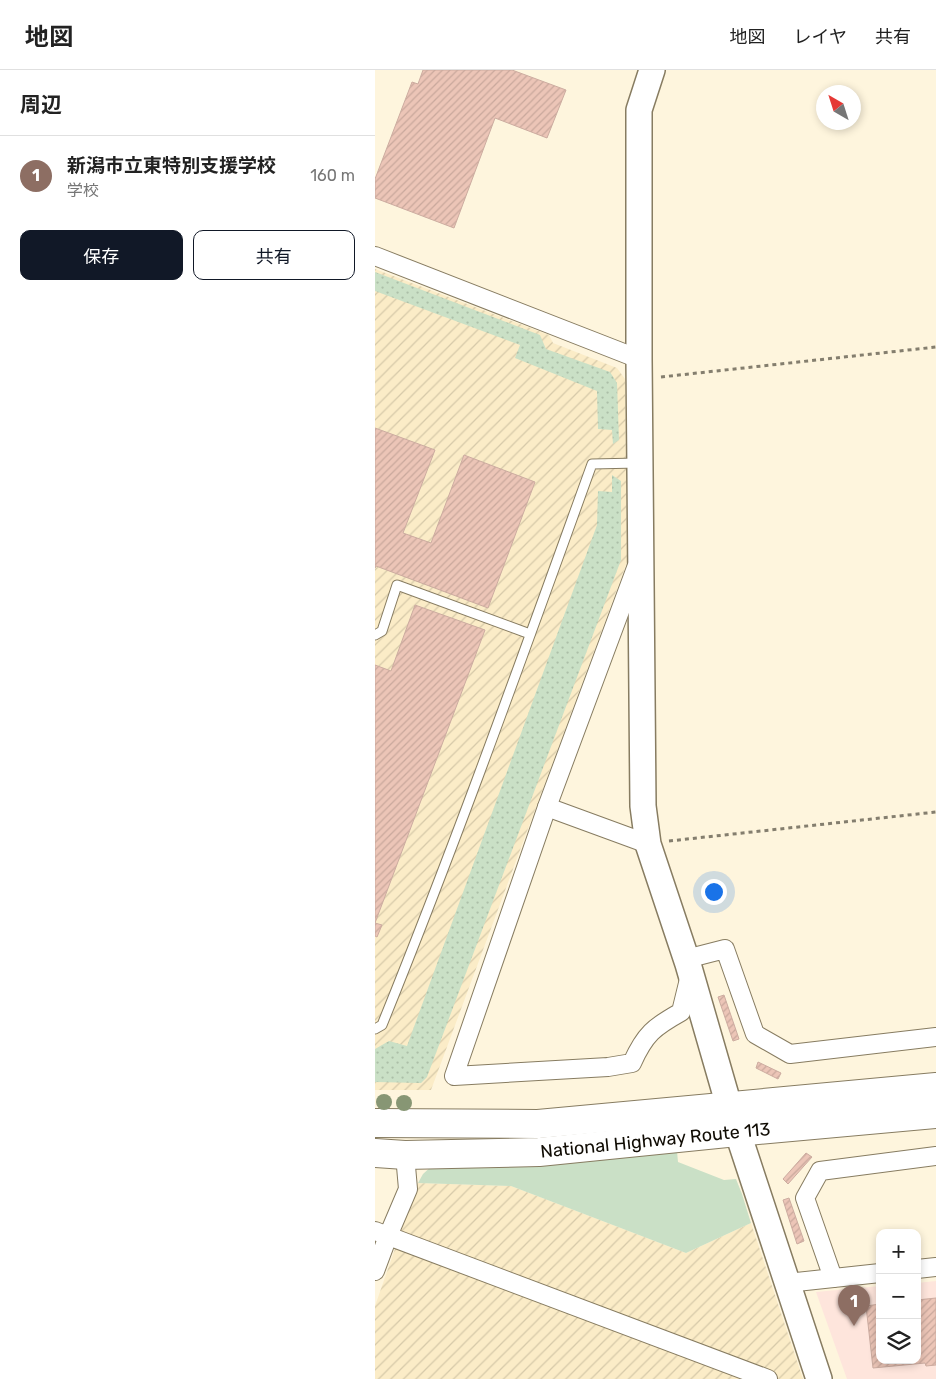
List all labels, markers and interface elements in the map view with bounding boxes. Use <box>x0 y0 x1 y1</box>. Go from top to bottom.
text: 地図 <box>25 23 73 51</box>
text: 地図 <box>730 26 766 48</box>
text: レイヤ <box>794 26 847 48</box>
text: 共有 <box>875 26 911 48</box>
north arrow <box>816 85 861 130</box>
text: 周辺 <box>20 92 62 117</box>
text: 新潟市立東特別支援学校 <box>67 154 276 177</box>
text: 1 <box>32 166 40 185</box>
text: 160 m <box>310 166 355 185</box>
text: 学校 <box>67 181 99 200</box>
button: 保存 <box>20 230 183 280</box>
button: 共有 <box>193 230 355 280</box>
your location <box>701 879 727 905</box>
street label: National Highway Route 113 <box>539 1118 771 1163</box>
map controls <box>876 1229 921 1364</box>
button: + <box>876 1229 921 1274</box>
button: − <box>876 1274 921 1319</box>
pin: 1 <box>838 1285 870 1326</box>
button: layers <box>876 1319 921 1364</box>

